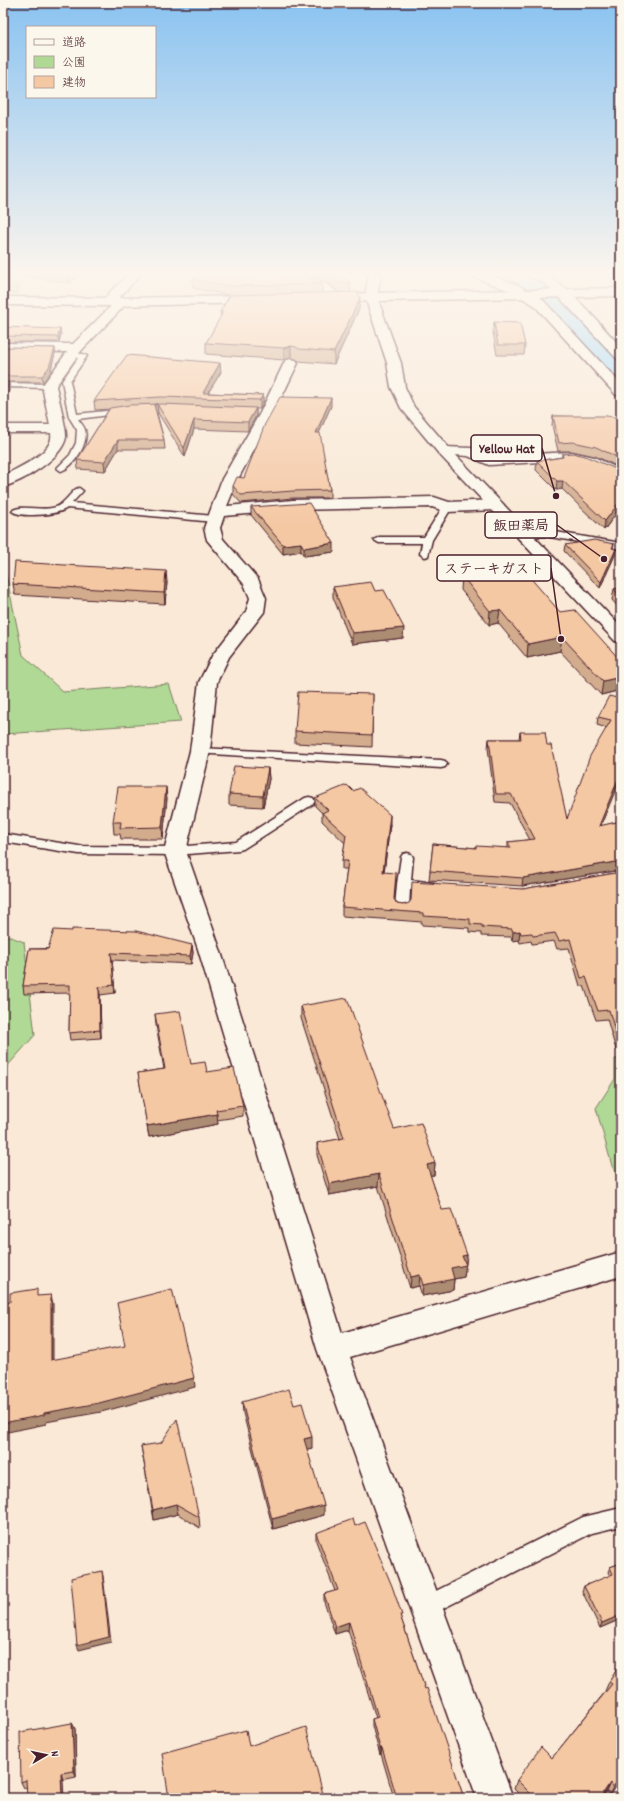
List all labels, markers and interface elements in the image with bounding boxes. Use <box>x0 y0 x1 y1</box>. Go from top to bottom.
legend <box>26 26 156 98</box>
text: 道路 <box>62 35 86 52</box>
text: 公園 <box>62 55 86 72</box>
text: 建物 <box>62 75 86 92</box>
callout: Yellow Hat <box>471 435 542 461</box>
text: Yellow Hat <box>478 440 535 460</box>
callout: 飯田薬局 <box>485 512 557 538</box>
text: 飯田薬局 <box>493 517 549 537</box>
callout: ステーキガスト <box>437 555 551 581</box>
text: ステーキガスト <box>444 560 544 580</box>
north arrow <box>26 1735 66 1775</box>
text: N <box>46 1750 62 1758</box>

